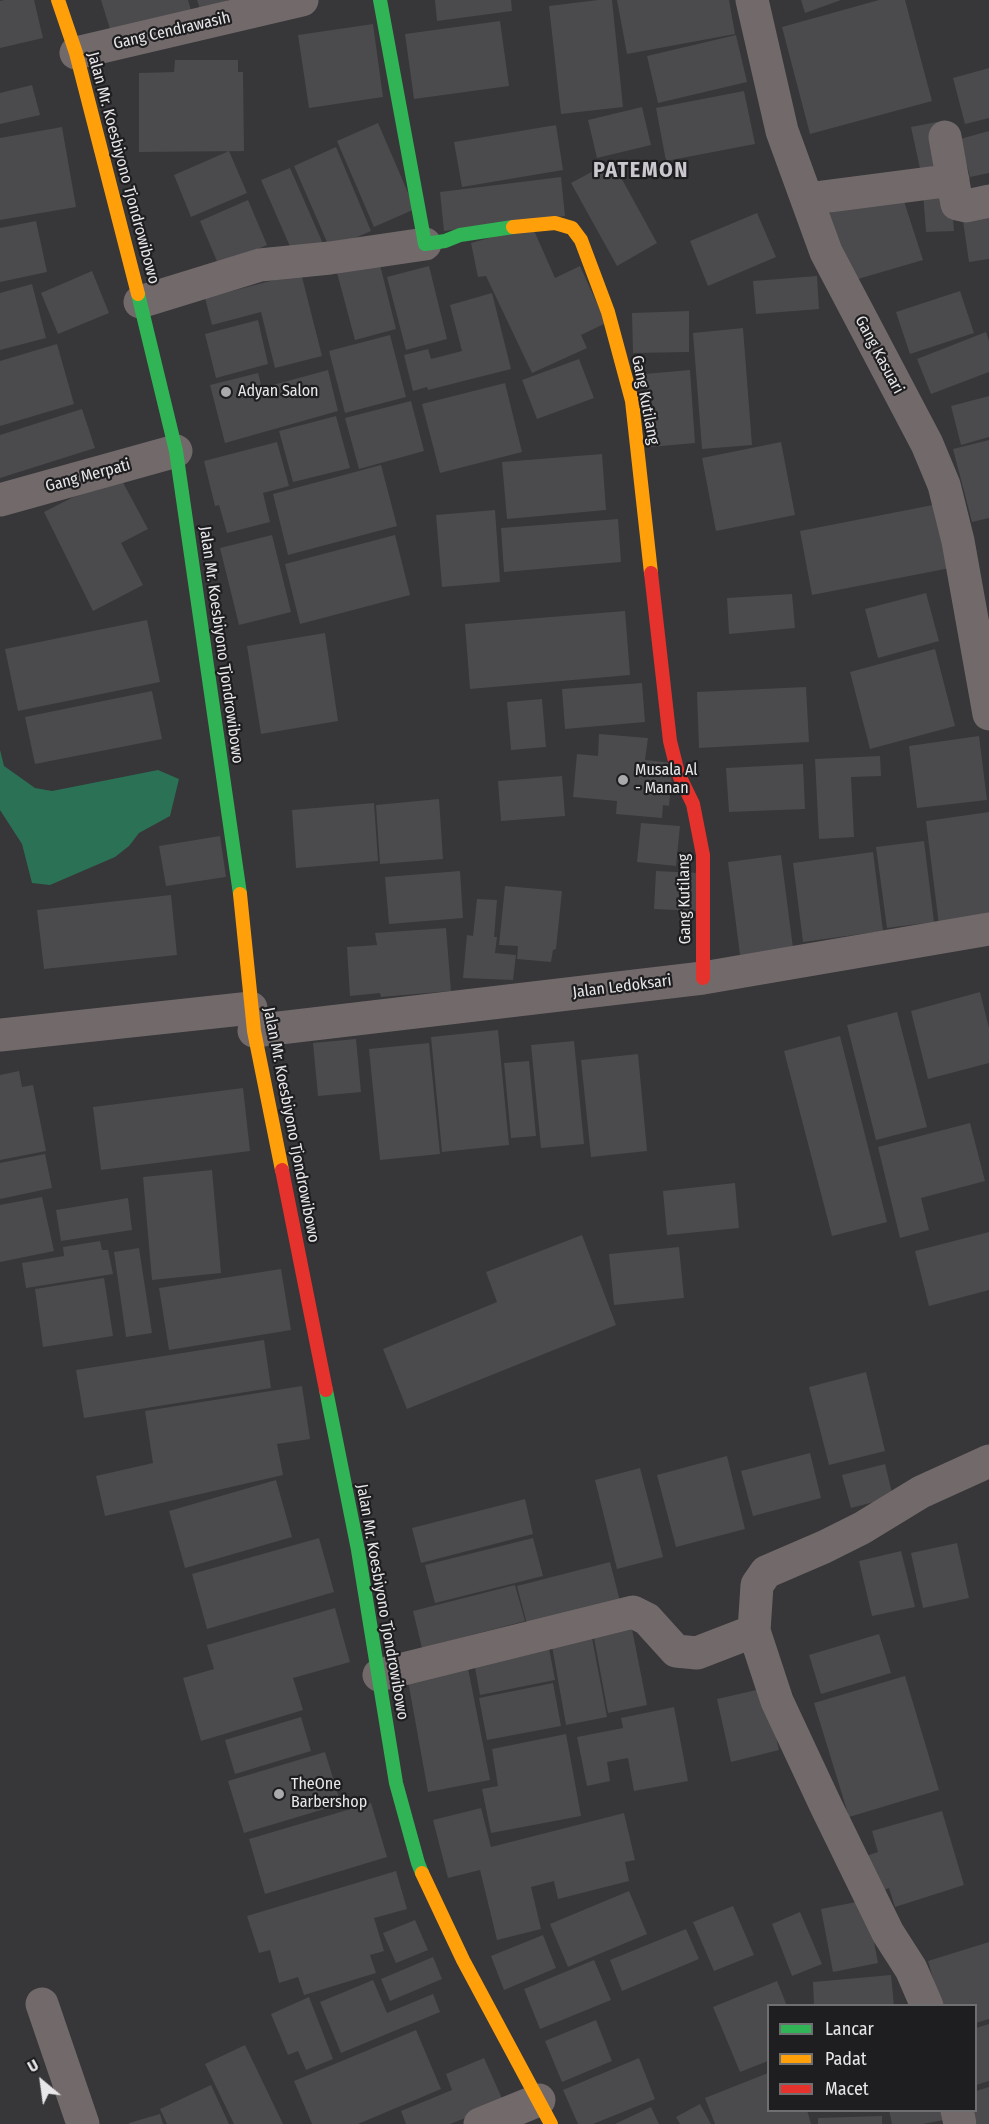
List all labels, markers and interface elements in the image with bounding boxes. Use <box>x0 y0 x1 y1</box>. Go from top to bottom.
street label: Gang Cendrawasih <box>112 8 232 54</box>
street label: Jalan Mr. Koesbiyono Tjondrowibowo <box>83 50 163 286</box>
district label: PATEMON <box>593 158 689 184</box>
street label: Gang Kasuari <box>850 313 908 397</box>
street label: Gang Kutilang <box>627 354 663 446</box>
place label: Adyan Salon <box>238 382 319 402</box>
marker: Adyan Salon <box>219 385 233 399</box>
street label: Gang Merpati <box>43 455 133 497</box>
street label: Jalan Mr. Koesbiyono Tjondrowibowo <box>195 525 247 765</box>
place label: Musala Al - Manan <box>635 761 698 799</box>
marker: Musala Al - Manan <box>616 773 630 787</box>
street label: Gang Kutilang <box>675 854 695 944</box>
street label: Jalan Ledoksari <box>571 971 673 1003</box>
street label: Jalan Mr. Koesbiyono Tjondrowibowo <box>259 1006 323 1244</box>
street label: Jalan Mr. Koesbiyono Tjondrowibowo <box>352 1482 412 1722</box>
place label: TheOne Barbershop <box>291 1775 367 1813</box>
marker: TheOne Barbershop <box>272 1787 286 1801</box>
legend <box>767 2004 977 2112</box>
text: Lancar <box>825 2018 874 2040</box>
text: Padat <box>825 2048 867 2070</box>
north arrow <box>12 2052 72 2112</box>
text: U <box>24 2055 42 2076</box>
text: Macet <box>825 2078 869 2100</box>

